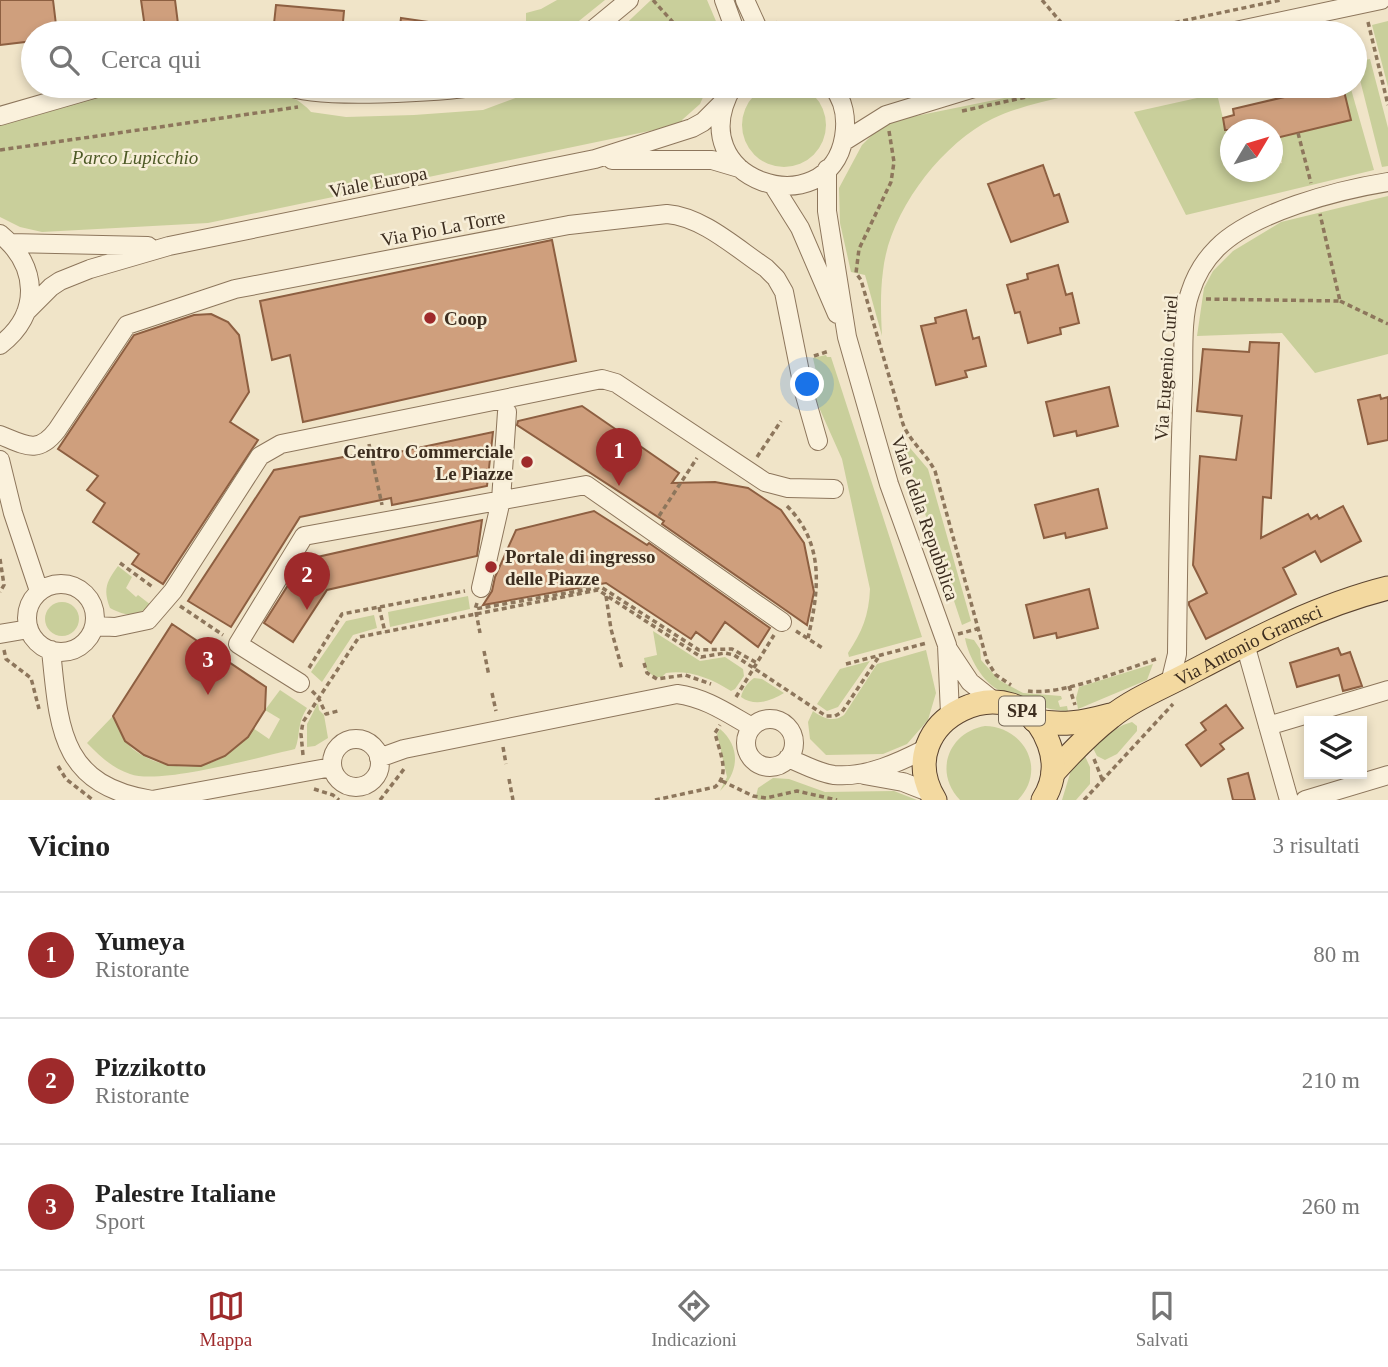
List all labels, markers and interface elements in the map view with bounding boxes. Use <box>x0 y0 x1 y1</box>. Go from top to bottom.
search box <box>21 21 1367 98</box>
icon: search <box>45 41 83 79</box>
text: Cerca qui <box>101 45 201 74</box>
north arrow <box>1220 119 1283 182</box>
park label: Parco Lupicchio <box>71 147 198 168</box>
street label: Viale Europa <box>327 162 429 202</box>
street label: Via Pio La Torre <box>379 206 507 250</box>
street label: Via Eugenio Curiel <box>1150 294 1182 442</box>
place label: Coop <box>444 308 487 329</box>
marker: Coop <box>422 310 438 326</box>
your location <box>790 367 824 401</box>
pin: 1 <box>596 428 642 486</box>
street label: Viale della Repubblica <box>887 433 963 604</box>
place label: Centro Commerciale Le Piazze <box>343 441 513 484</box>
marker: Centro Commerciale Le Piazze <box>519 454 535 470</box>
place label: Portale di ingresso delle Piazze <box>505 546 656 589</box>
pin: 2 <box>284 552 330 610</box>
marker: Portale di ingresso delle Piazze <box>483 559 499 575</box>
street label: Via Antonio Gramsci <box>1171 600 1325 690</box>
pin: 3 <box>185 637 231 695</box>
road number: SP4 <box>999 696 1045 726</box>
map controls <box>1304 716 1367 779</box>
button: layers <box>1304 716 1367 779</box>
text: Vicino <box>28 829 110 862</box>
text: 3 risultati <box>1272 833 1360 858</box>
text: Yumeya <box>95 927 185 956</box>
text: 1 <box>45 942 57 967</box>
text: 80 m <box>1313 942 1360 967</box>
text: Ristorante <box>95 957 190 982</box>
text: Pizzikotto <box>95 1053 206 1082</box>
text: 2 <box>45 1068 57 1093</box>
text: 210 m <box>1302 1068 1360 1093</box>
text: Ristorante <box>95 1083 190 1108</box>
text: Palestre Italiane <box>95 1179 276 1208</box>
text: 3 <box>45 1194 57 1219</box>
text: 260 m <box>1302 1194 1360 1219</box>
text: Sport <box>95 1209 145 1234</box>
tab: Mappa <box>199 1287 252 1351</box>
tab: Indicazioni <box>651 1287 737 1351</box>
tab: Salvati <box>1136 1287 1188 1351</box>

